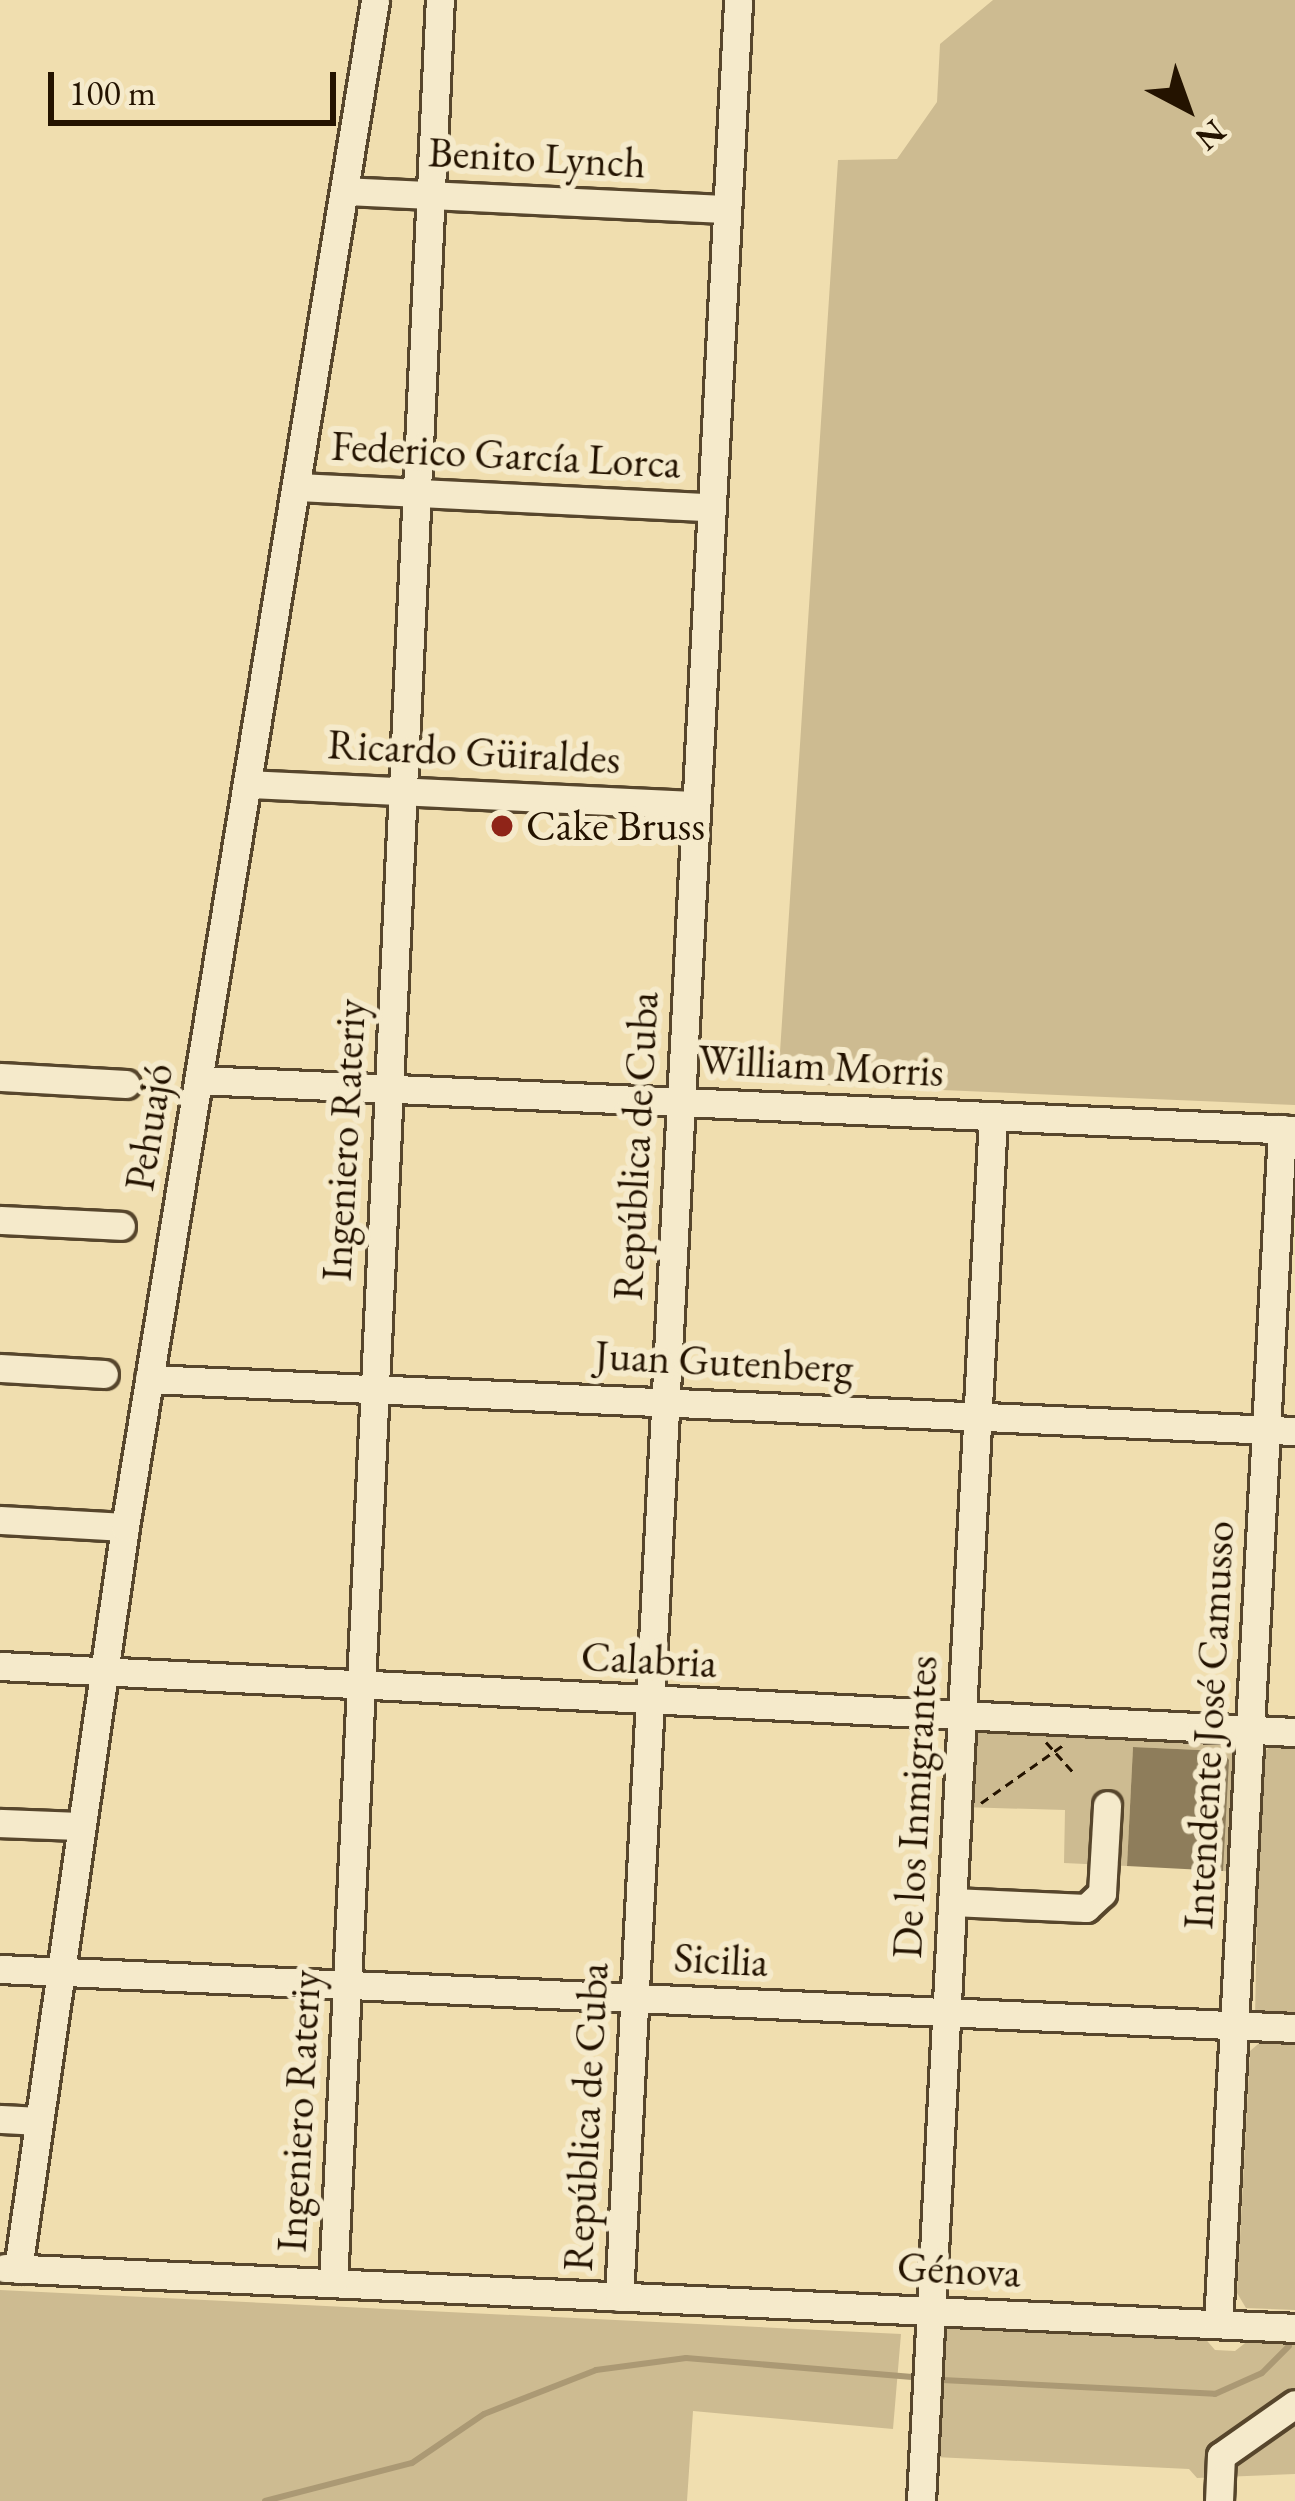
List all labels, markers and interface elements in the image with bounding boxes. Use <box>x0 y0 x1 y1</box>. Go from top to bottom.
scale bar <box>54 48 342 122</box>
north arrow <box>1127 48 1247 168</box>
text: 100 m <box>69 69 156 116</box>
text: N <box>1187 111 1235 161</box>
street label: Benito Lynch <box>427 127 647 189</box>
street label: Federico García Lorca <box>330 421 682 489</box>
street label: Ricardo Güiraldes <box>326 719 622 785</box>
place label: Cake Bruss <box>526 801 705 851</box>
marker: Cake Bruss <box>489 813 515 839</box>
street label: República de Cuba <box>603 991 669 1301</box>
street label: Ingeniero Rateriy <box>311 998 377 1282</box>
street label: William Morris <box>697 1034 945 1098</box>
street label: Pehuajó <box>114 1060 184 1194</box>
street label: Juan Gutenberg <box>594 1330 854 1394</box>
street label: Intendente José Camusso <box>1173 1520 1245 1930</box>
street label: Calabria <box>580 1631 718 1689</box>
street label: De los Inmigrantes <box>882 1654 948 1960</box>
street label: Sicilia <box>673 1932 769 1988</box>
street label: República de Cuba <box>553 1962 619 2272</box>
street label: Ingeniero Rateriy <box>266 1969 332 2253</box>
street label: Génova <box>896 2242 1022 2298</box>

